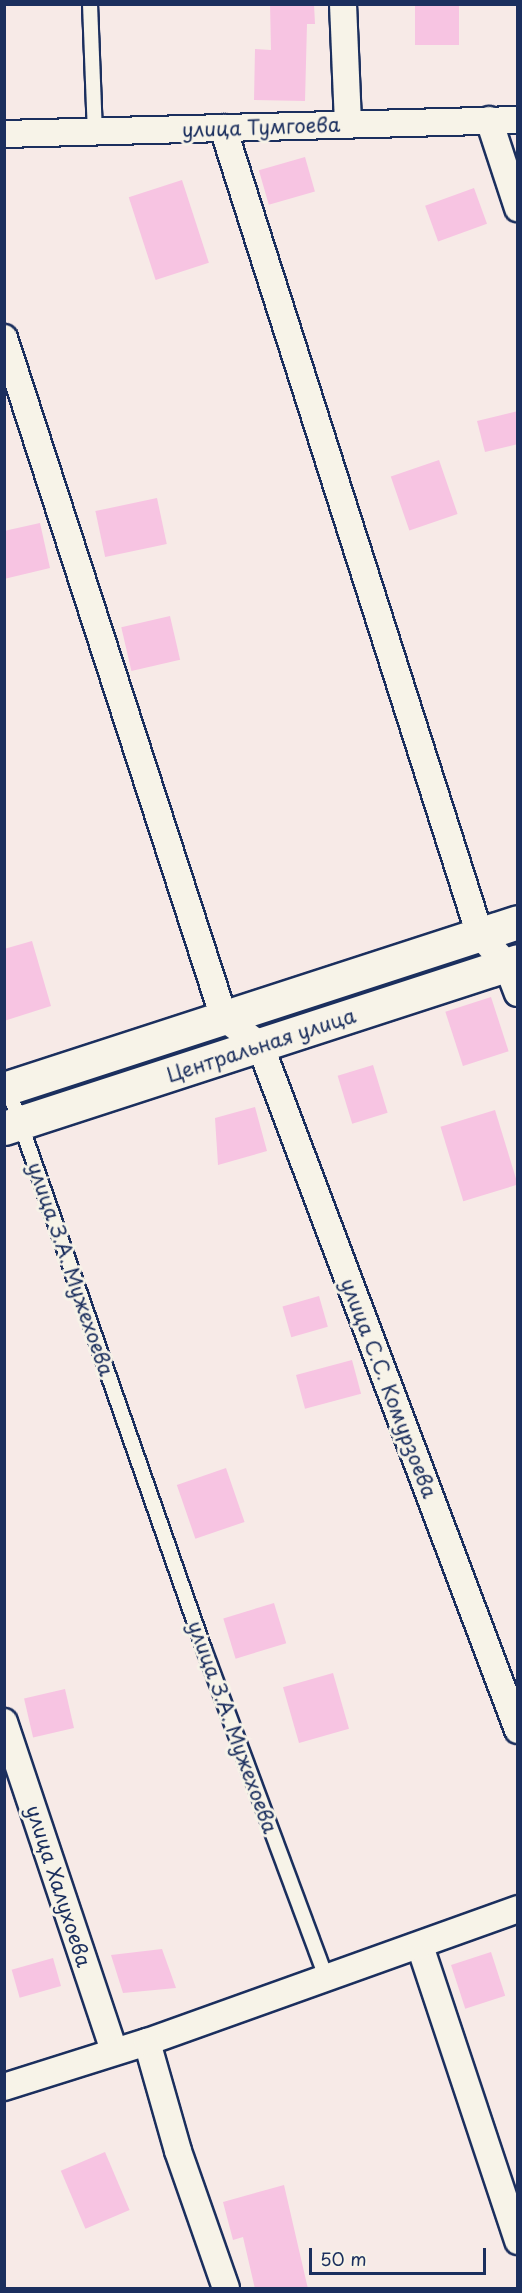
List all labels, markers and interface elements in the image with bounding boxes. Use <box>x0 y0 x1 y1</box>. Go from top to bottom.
street label: улица Тумгоева <box>181 112 341 142</box>
street label: Центральная улица <box>163 1003 359 1087</box>
street label: улица З.А. Мужехоева <box>23 1159 119 1379</box>
street label: улица С.С. Комурзоева <box>336 1274 442 1502</box>
street label: улица З.А. Мужехоева <box>183 1617 283 1837</box>
street label: улица Халухоева <box>21 1802 97 1970</box>
scale bar <box>312 2236 489 2274</box>
text: 50 m <box>320 2245 367 2272</box>

